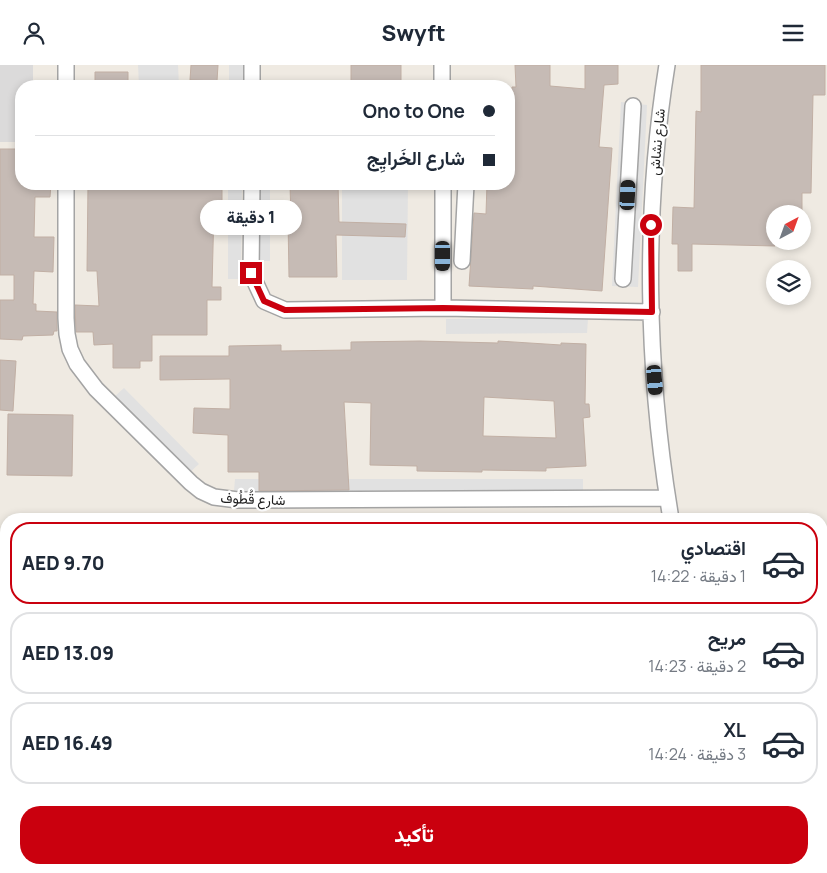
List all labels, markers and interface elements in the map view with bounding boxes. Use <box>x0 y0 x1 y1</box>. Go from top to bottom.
text: Swyft <box>381 18 446 48</box>
icon: person <box>20 19 48 47</box>
icon: menu <box>779 19 807 47</box>
text: Ono to One <box>363 98 465 124</box>
street label: شارع نشاش <box>644 108 671 176</box>
text: شارع الخَرايِج <box>367 145 465 171</box>
car <box>619 180 636 210</box>
callout: 1 دقيقة <box>200 201 302 235</box>
north arrow <box>766 205 811 250</box>
map controls <box>766 205 811 305</box>
text: 1 دقيقة <box>227 206 275 228</box>
route start <box>640 214 662 236</box>
car <box>435 241 450 271</box>
button: layers <box>766 260 811 305</box>
route end <box>240 262 262 284</box>
car <box>646 364 663 396</box>
street label: شارع قُطُوف <box>220 488 286 511</box>
text: اقتصادي <box>681 535 746 561</box>
icon: car <box>761 541 806 586</box>
text: AED 9.70 <box>22 550 105 576</box>
text: 1 دقيقة · 14:22 <box>651 565 746 587</box>
text: مريح <box>708 625 746 651</box>
icon: car <box>761 631 806 676</box>
text: AED 13.09 <box>22 640 114 666</box>
text: 2 دقيقة · 14:23 <box>648 655 746 677</box>
text: XL <box>723 717 746 743</box>
icon: car <box>761 721 806 766</box>
text: AED 16.49 <box>22 730 113 756</box>
text: 3 دقيقة · 14:24 <box>648 743 746 765</box>
button: تأكيد <box>20 806 808 864</box>

